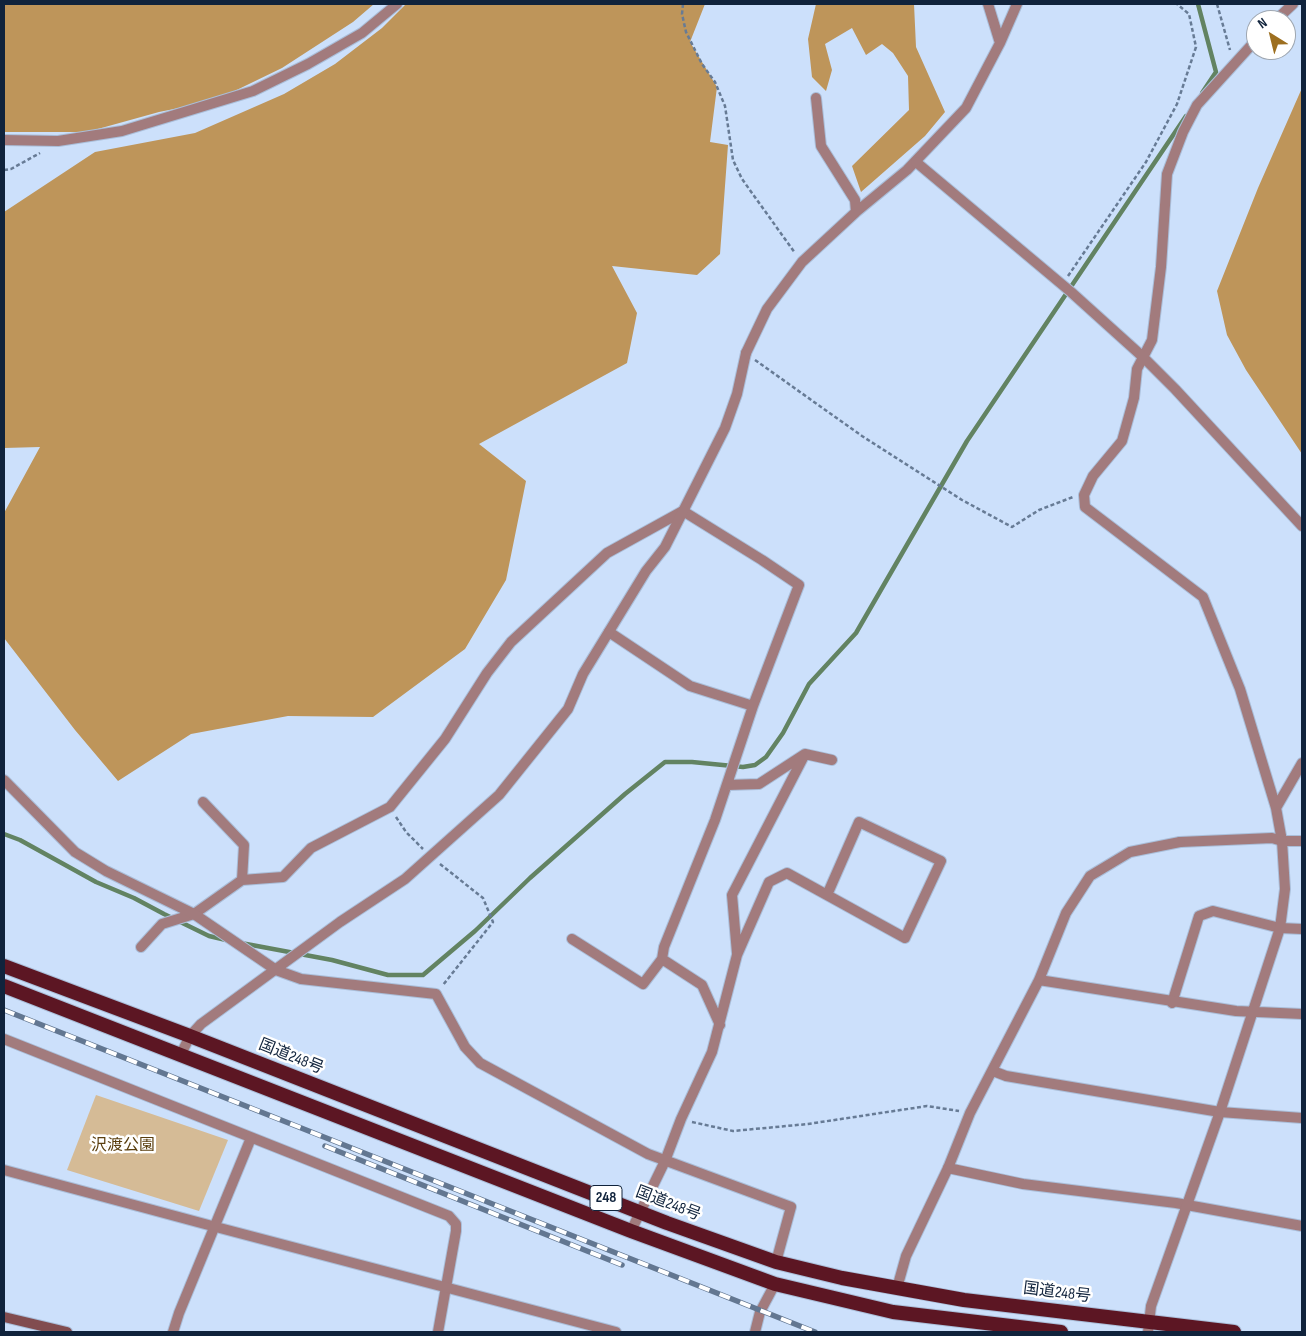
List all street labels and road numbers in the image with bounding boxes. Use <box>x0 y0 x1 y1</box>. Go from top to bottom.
street label: 国道248号 <box>256 1035 326 1079</box>
street label: 国道248号 <box>633 1183 703 1225</box>
road number: 248 <box>590 1186 622 1210</box>
street label: 国道248号 <box>1022 1279 1092 1307</box>

